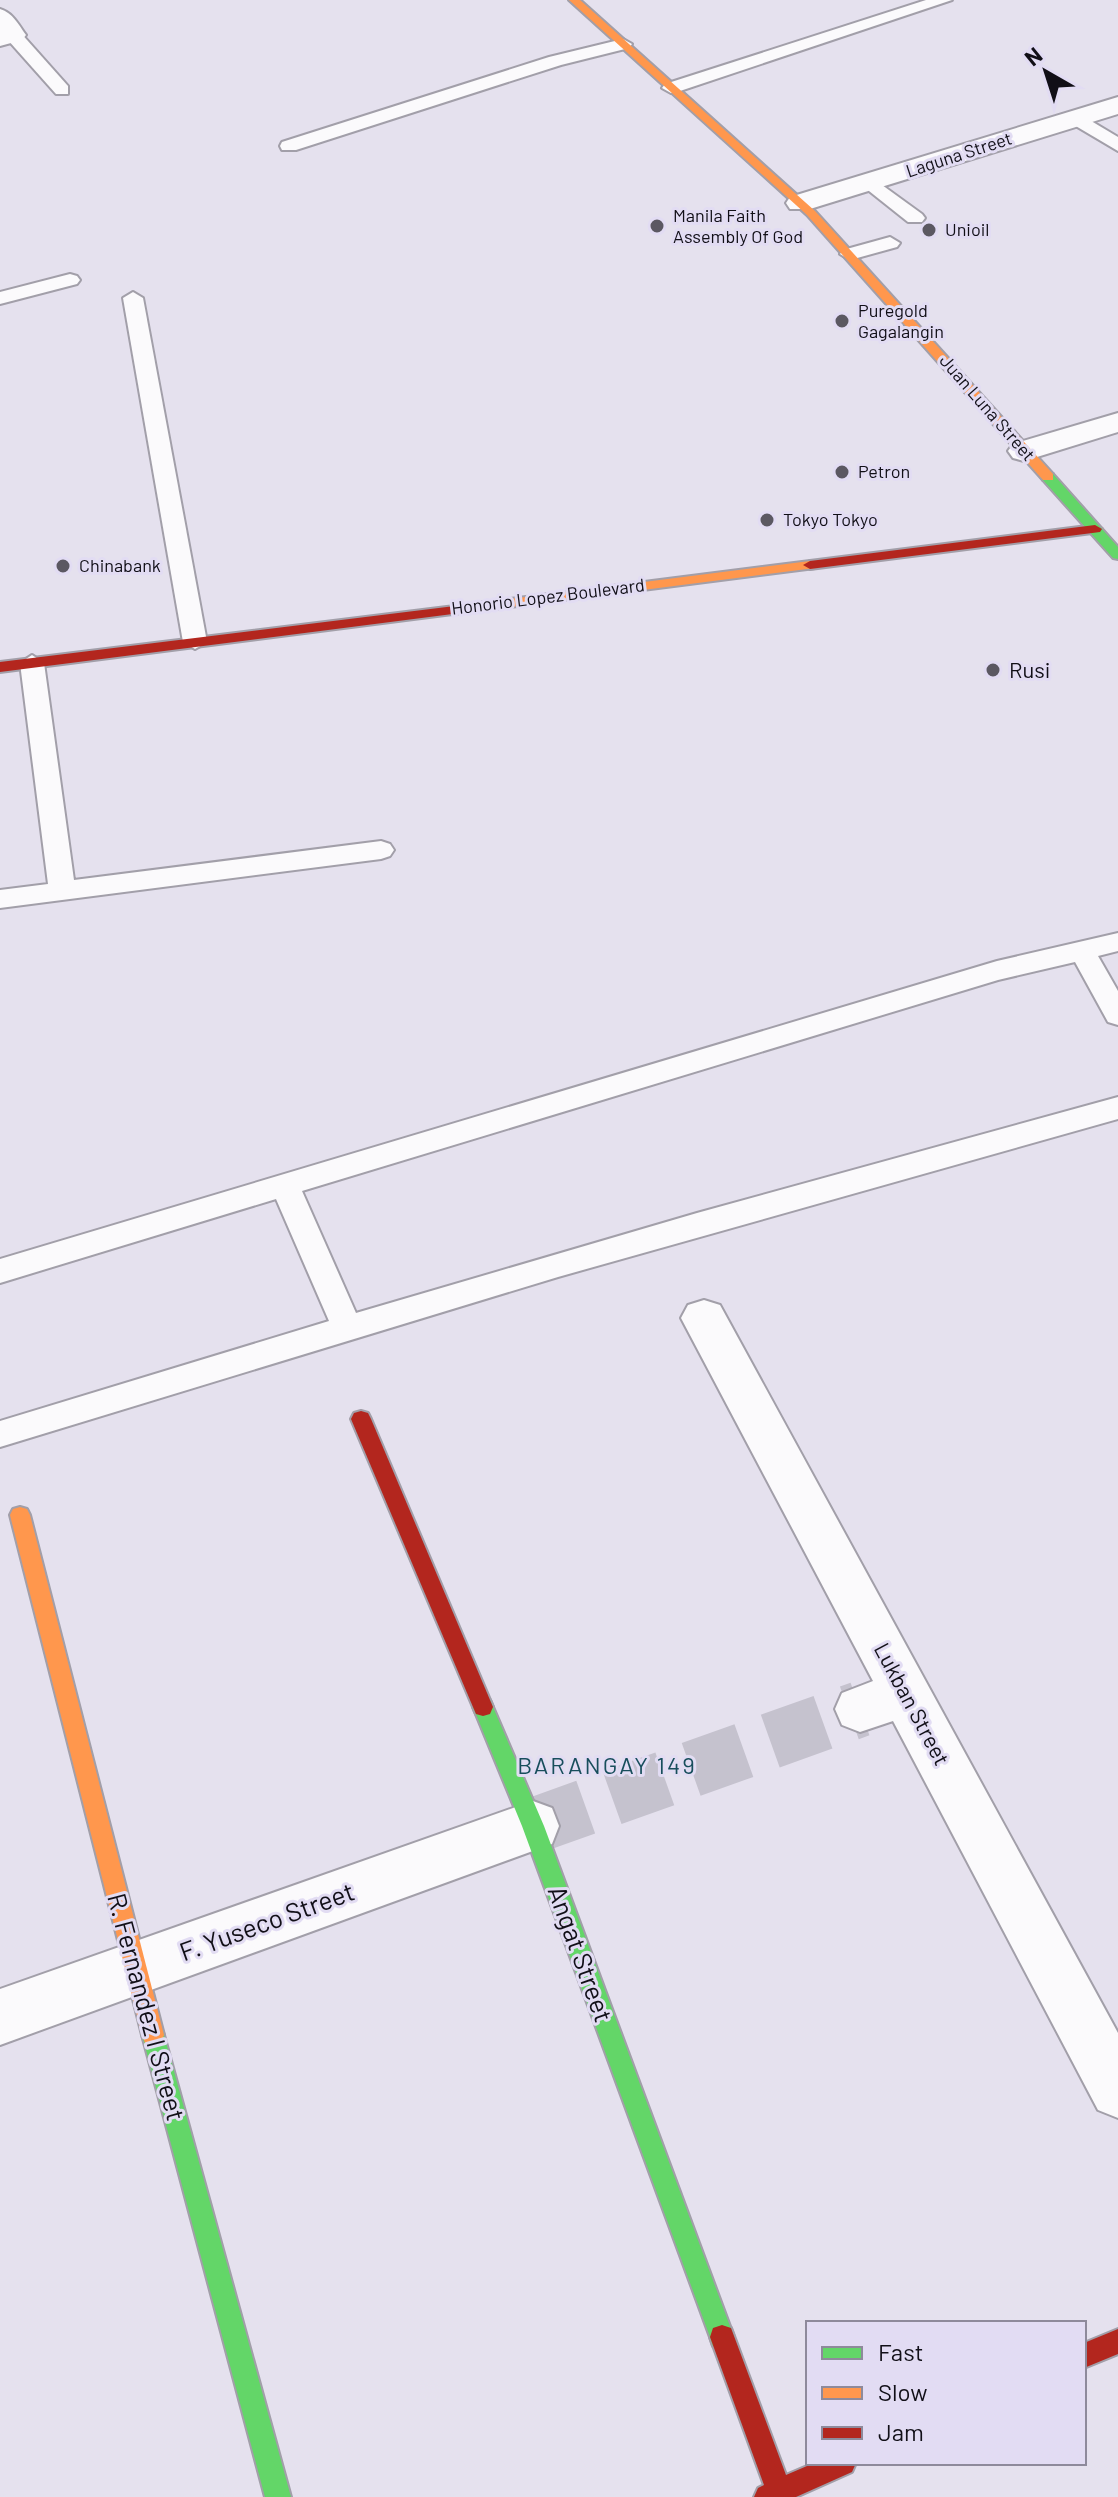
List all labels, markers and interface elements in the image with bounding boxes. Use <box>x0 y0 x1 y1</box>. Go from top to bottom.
north arrow <box>1006 32 1086 112</box>
text: N <box>1019 41 1047 70</box>
street label: Laguna Street <box>903 127 1015 182</box>
place label: Manila Faith Assembly Of God <box>673 204 803 247</box>
marker: Manila Faith Assembly Of God <box>648 217 666 235</box>
place label: Unioil <box>945 218 990 240</box>
marker: Unioil <box>920 221 938 239</box>
place label: Puregold Gagalangin <box>858 299 944 342</box>
marker: Puregold Gagalangin <box>833 312 851 330</box>
street label: Juan Luna Street <box>935 350 1040 465</box>
place label: Petron <box>858 460 910 482</box>
marker: Petron <box>833 463 851 481</box>
place label: Tokyo Tokyo <box>783 508 878 530</box>
marker: Tokyo Tokyo <box>758 511 776 529</box>
place label: Chinabank <box>79 554 161 576</box>
marker: Chinabank <box>54 557 72 575</box>
street label: Honorio Lopez Boulevard <box>450 573 646 619</box>
place label: Rusi <box>1009 656 1050 682</box>
marker: Rusi <box>984 661 1002 679</box>
street label: Lukban Street <box>870 1638 956 1769</box>
district label: BARANGAY 149 <box>517 1750 697 1779</box>
street label: F. Yuseco Street <box>175 1875 358 1967</box>
street label: Angat Street <box>542 1881 620 2026</box>
street label: R. Fernandez I Street <box>102 1889 193 2124</box>
legend <box>806 2321 1086 2465</box>
text: Fast <box>878 2337 923 2366</box>
text: Slow <box>878 2377 927 2406</box>
text: Jam <box>878 2417 924 2446</box>

